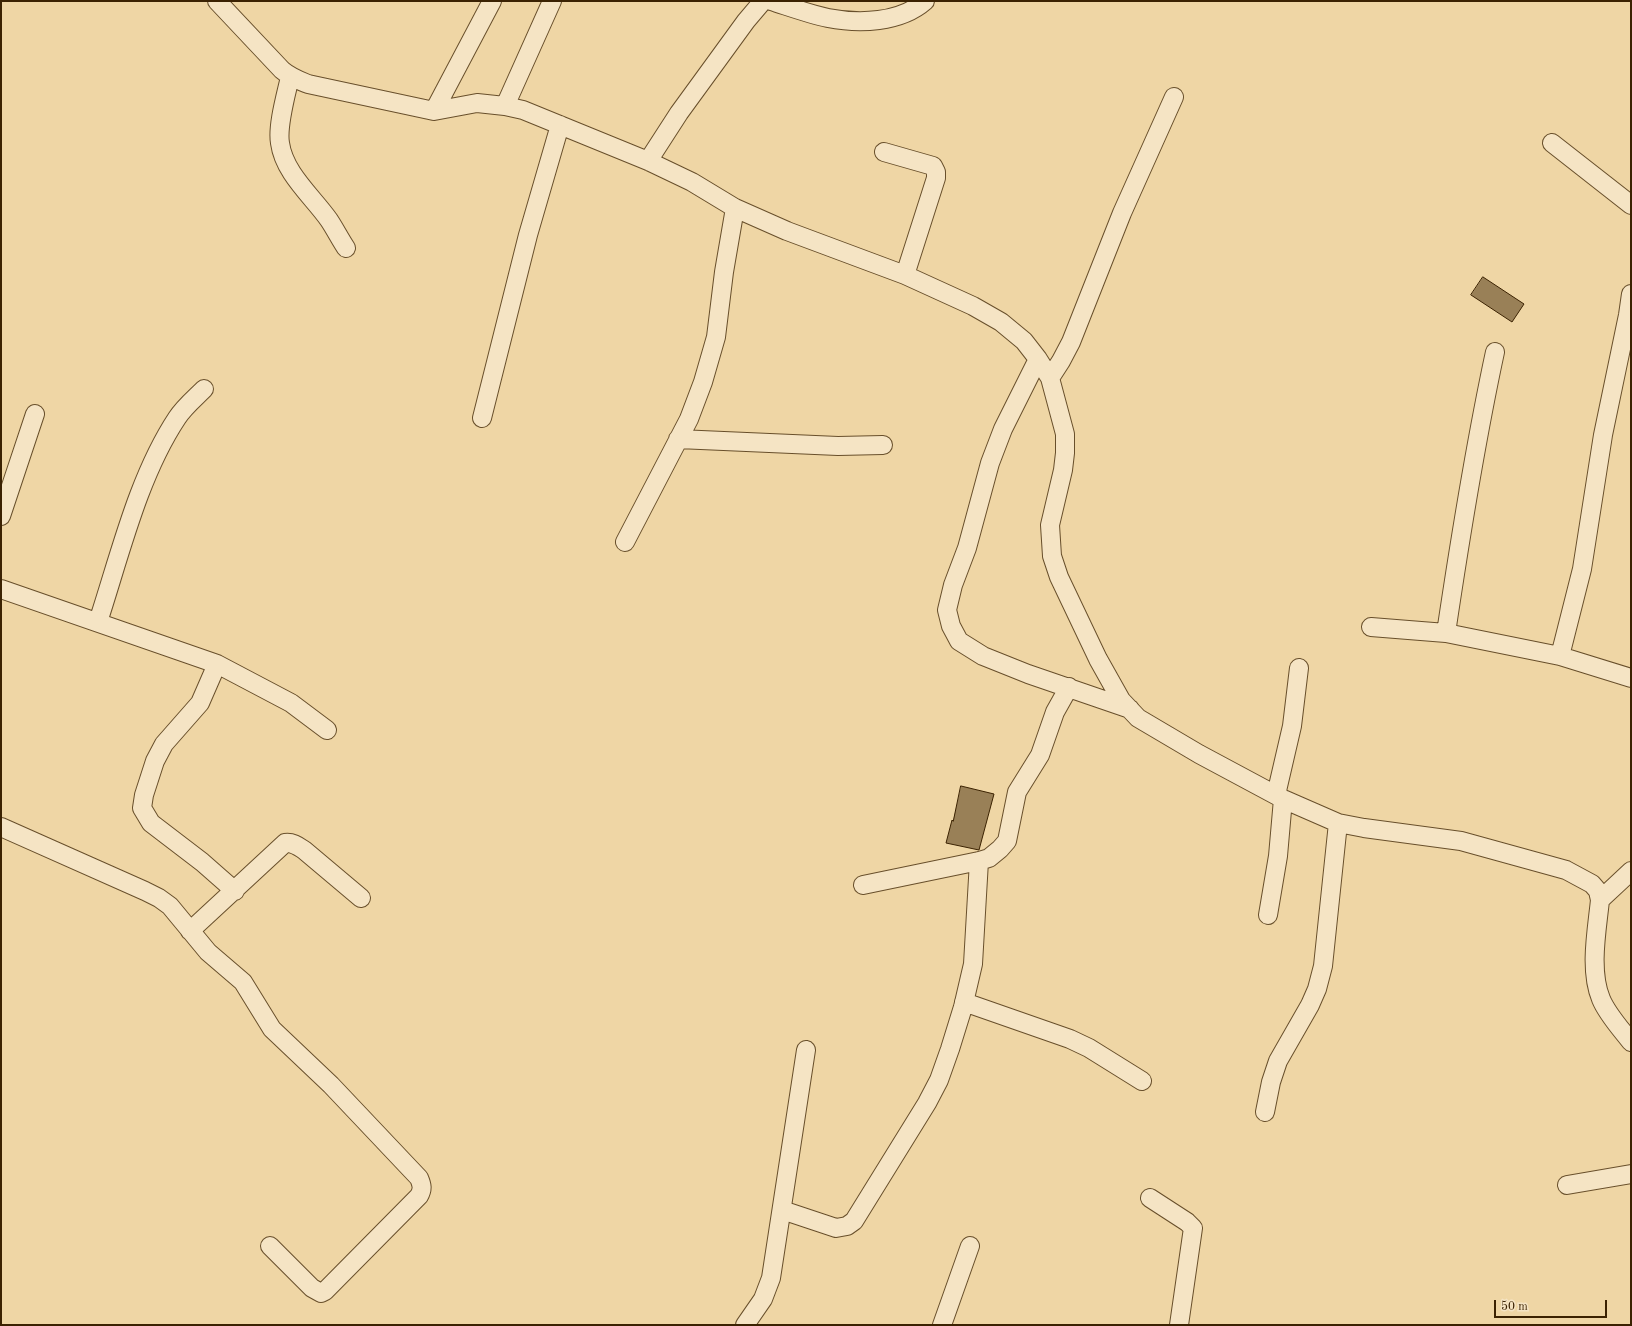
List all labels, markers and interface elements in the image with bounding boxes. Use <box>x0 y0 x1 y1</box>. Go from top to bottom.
scale bar <box>1496 1292 1609 1318</box>
text: 50 m <box>1501 1301 1528 1313</box>

